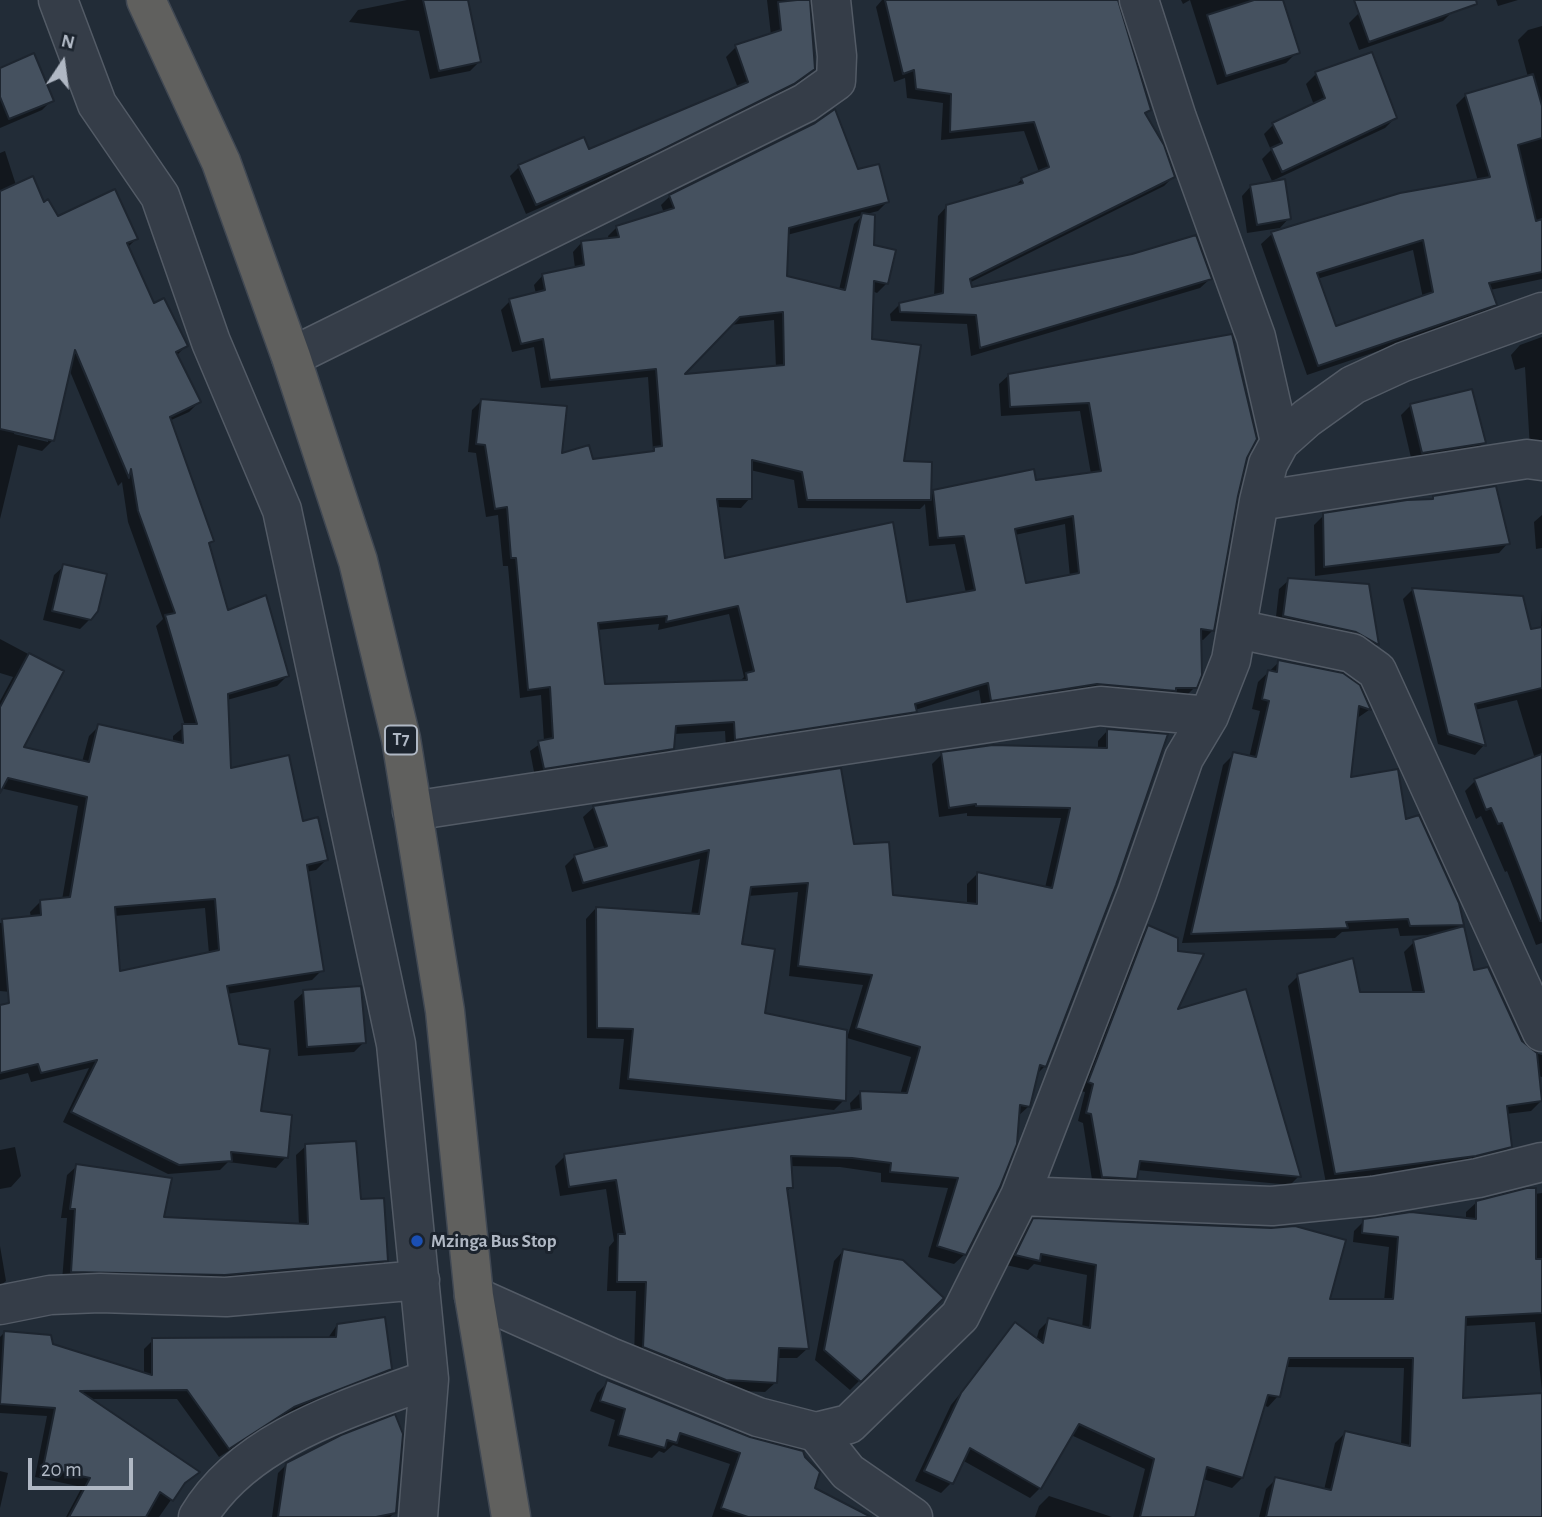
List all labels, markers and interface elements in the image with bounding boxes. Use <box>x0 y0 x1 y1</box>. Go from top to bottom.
north arrow <box>28 28 98 98</box>
text: N <box>59 31 76 53</box>
road number: T7 <box>385 726 417 754</box>
place label: Mzinga Bus Stop <box>431 1230 557 1252</box>
marker: Mzinga Bus Stop <box>409 1233 425 1249</box>
scale bar <box>32 1444 136 1488</box>
text: 20 m <box>41 1459 82 1480</box>

